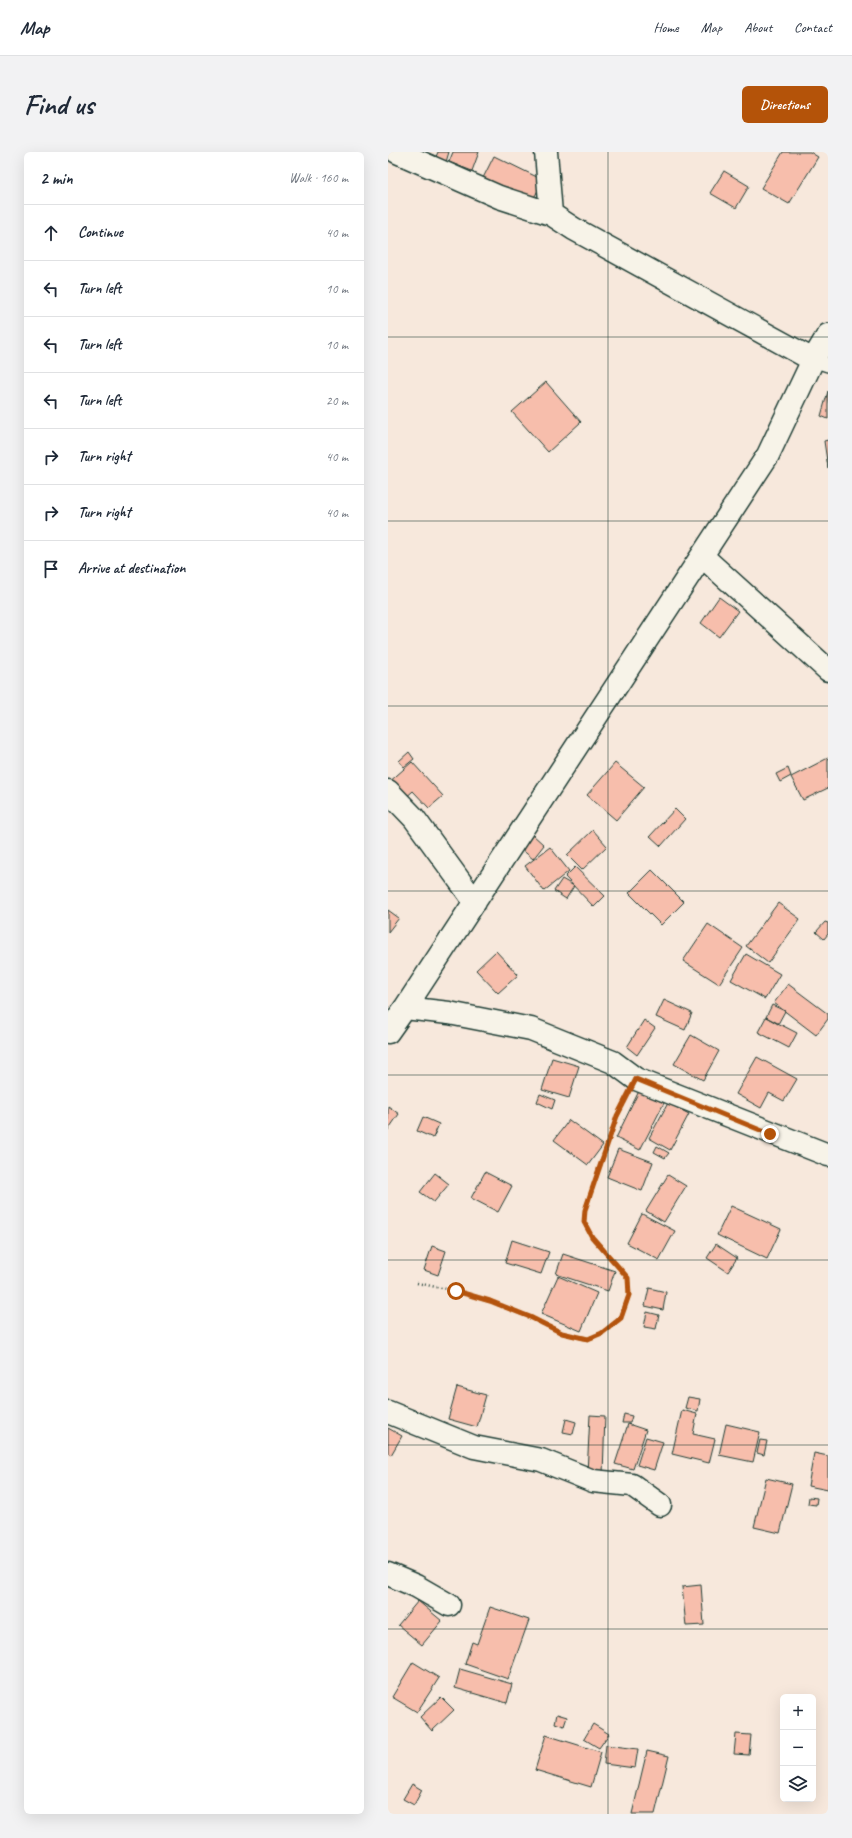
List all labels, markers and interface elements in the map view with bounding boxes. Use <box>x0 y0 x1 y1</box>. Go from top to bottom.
text: Map <box>20 16 50 40</box>
text: Home <box>653 19 679 36</box>
text: Map <box>701 19 722 36</box>
text: About <box>744 19 772 36</box>
text: Contact <box>794 19 832 36</box>
button: Directions <box>742 86 828 123</box>
text: Find us <box>24 87 94 122</box>
text: 2 min <box>40 168 73 189</box>
text: Walk · 160 m <box>289 170 348 186</box>
icon: ahead <box>40 222 62 244</box>
text: Continue <box>78 223 123 242</box>
text: 40 m <box>326 225 348 241</box>
icon: left <box>40 278 62 300</box>
text: Turn left <box>78 279 121 298</box>
text: 10 m <box>326 281 348 297</box>
icon: left <box>40 334 62 356</box>
text: Turn left <box>78 335 121 354</box>
text: 10 m <box>326 337 348 353</box>
icon: left <box>40 390 62 412</box>
text: Turn left <box>78 391 121 410</box>
text: 20 m <box>326 393 348 409</box>
icon: right <box>40 446 62 468</box>
text: Turn right <box>78 447 131 466</box>
text: 40 m <box>326 449 348 465</box>
icon: right <box>40 502 62 524</box>
text: Turn right <box>78 503 131 522</box>
text: 40 m <box>326 505 348 521</box>
icon: arrive <box>40 558 62 580</box>
text: Arrive at destination <box>78 559 185 578</box>
route end <box>761 1125 779 1143</box>
route start <box>447 1282 465 1300</box>
map controls <box>780 1694 816 1802</box>
button: + <box>780 1694 816 1730</box>
button: − <box>780 1730 816 1766</box>
button: layers <box>780 1766 816 1802</box>

